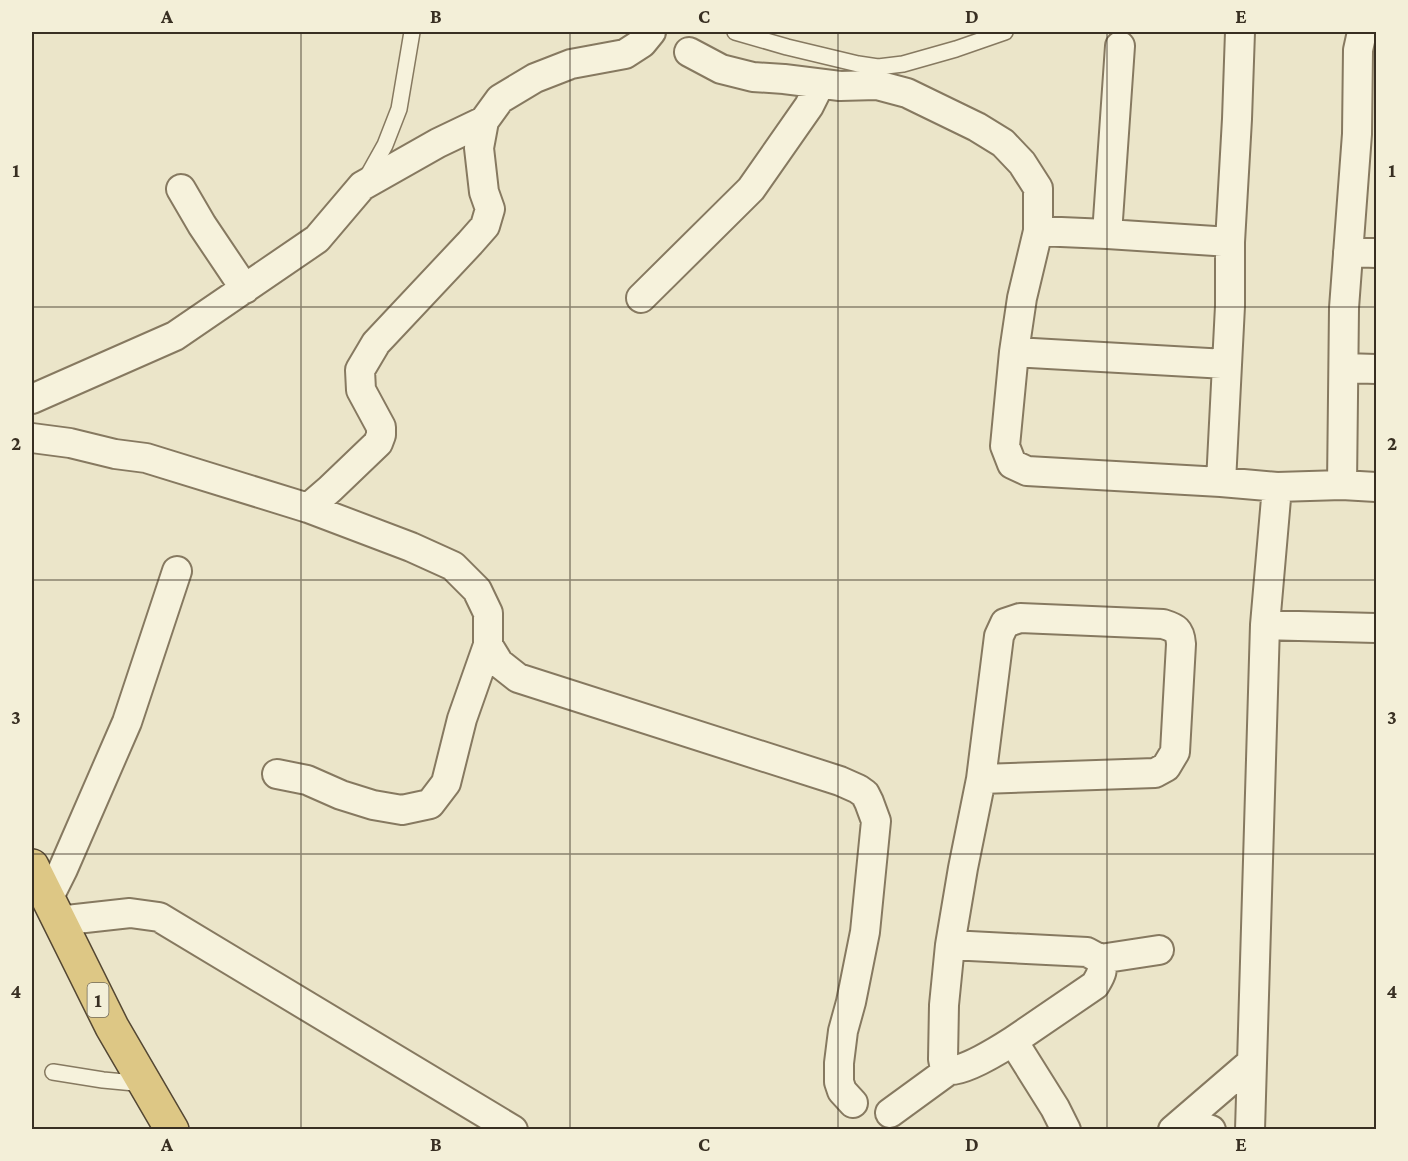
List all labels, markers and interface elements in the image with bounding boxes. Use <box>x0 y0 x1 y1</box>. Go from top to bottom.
text: A <box>160 5 174 27</box>
text: B <box>430 5 442 27</box>
text: C <box>698 5 710 27</box>
text: D <box>965 5 979 27</box>
text: E <box>1235 5 1247 27</box>
text: 1 <box>12 159 20 181</box>
text: 1 <box>1388 159 1396 181</box>
text: 2 <box>11 432 21 454</box>
text: 2 <box>1387 432 1397 454</box>
text: 3 <box>11 706 21 728</box>
text: 3 <box>1387 706 1397 728</box>
text: 4 <box>11 980 22 1002</box>
text: 4 <box>1387 980 1398 1002</box>
road number: 1 <box>88 983 108 1017</box>
text: A <box>160 1133 174 1155</box>
text: B <box>430 1133 442 1155</box>
text: C <box>698 1133 710 1155</box>
text: D <box>965 1133 979 1155</box>
text: E <box>1235 1133 1247 1155</box>

